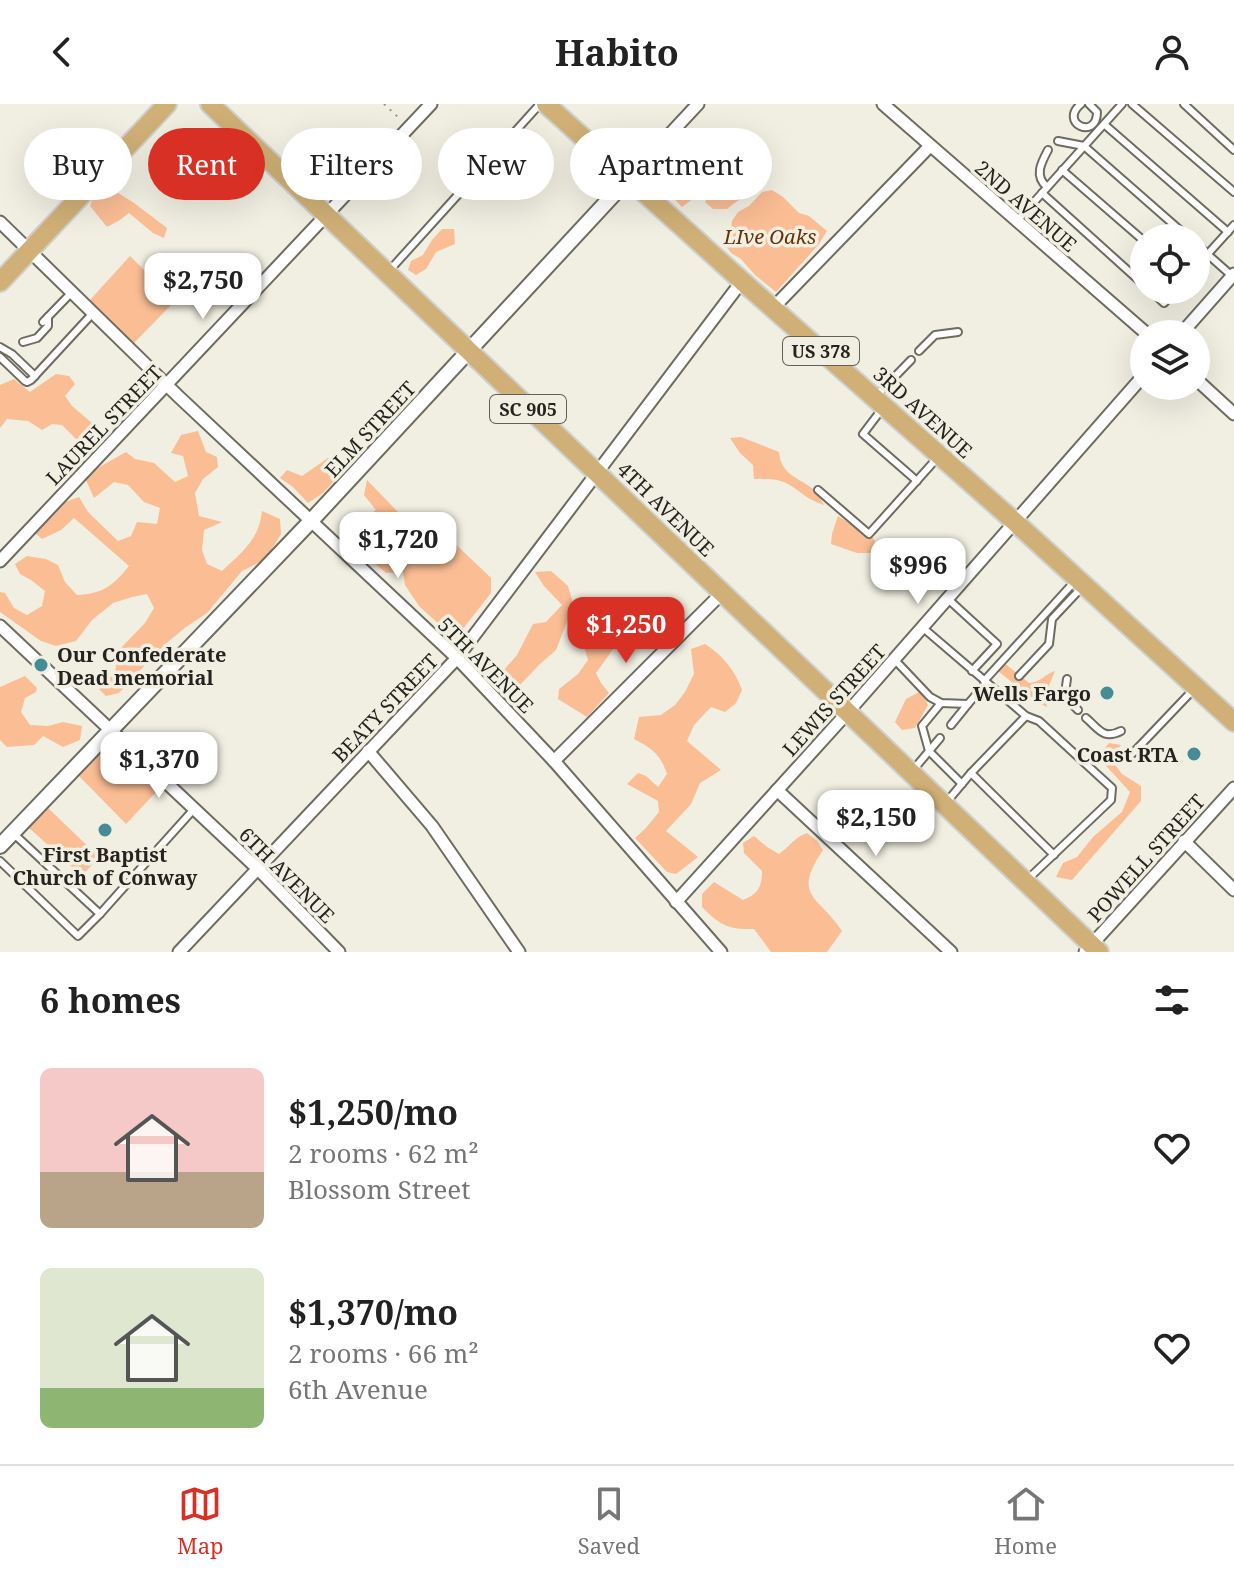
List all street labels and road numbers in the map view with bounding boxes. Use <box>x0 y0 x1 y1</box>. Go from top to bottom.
street label: 2ND AVENUE <box>969 154 1083 258</box>
road number: US 378 <box>783 337 859 365</box>
street label: LAUREL STREET <box>40 359 168 491</box>
street label: 3RD AVENUE <box>868 360 978 464</box>
street label: ELM STREET <box>319 375 421 483</box>
road number: SC 905 <box>490 395 566 423</box>
street label: 4TH AVENUE <box>612 456 720 562</box>
street label: 5TH AVENUE <box>432 611 540 719</box>
street label: LEWIS STREET <box>776 638 892 762</box>
street label: BEATY STREET <box>326 648 444 768</box>
street label: POWELL STREET <box>1081 788 1211 928</box>
street label: 6TH AVENUE <box>233 821 341 929</box>

